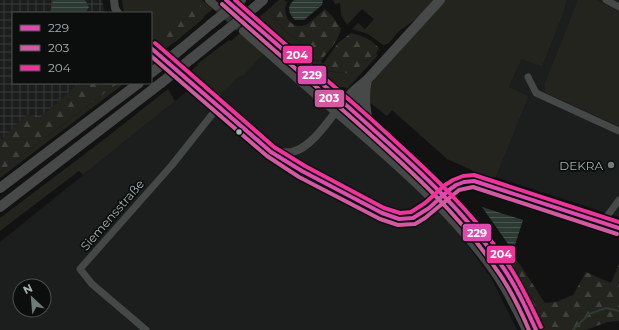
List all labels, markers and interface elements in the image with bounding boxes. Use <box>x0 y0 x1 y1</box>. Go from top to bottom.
legend <box>12 12 152 84</box>
text: 229 <box>48 20 69 35</box>
text: 203 <box>48 40 70 55</box>
line badge: 204 <box>282 45 313 64</box>
text: 204 <box>286 48 308 62</box>
text: 204 <box>48 60 71 75</box>
line badge: 229 <box>297 65 327 85</box>
text: 229 <box>302 68 322 82</box>
line badge: 203 <box>314 89 345 108</box>
text: 203 <box>319 91 340 105</box>
unlabelled marker <box>234 127 244 137</box>
place label: DEKRA <box>559 158 603 173</box>
marker: DEKRA <box>606 160 616 170</box>
street label: Siemensstraße <box>77 176 147 254</box>
line badge: 229 <box>462 223 492 242</box>
text: 229 <box>467 226 487 240</box>
line badge: 204 <box>486 245 516 264</box>
text: 204 <box>490 247 512 261</box>
north arrow <box>12 278 52 318</box>
text: N <box>21 281 35 297</box>

